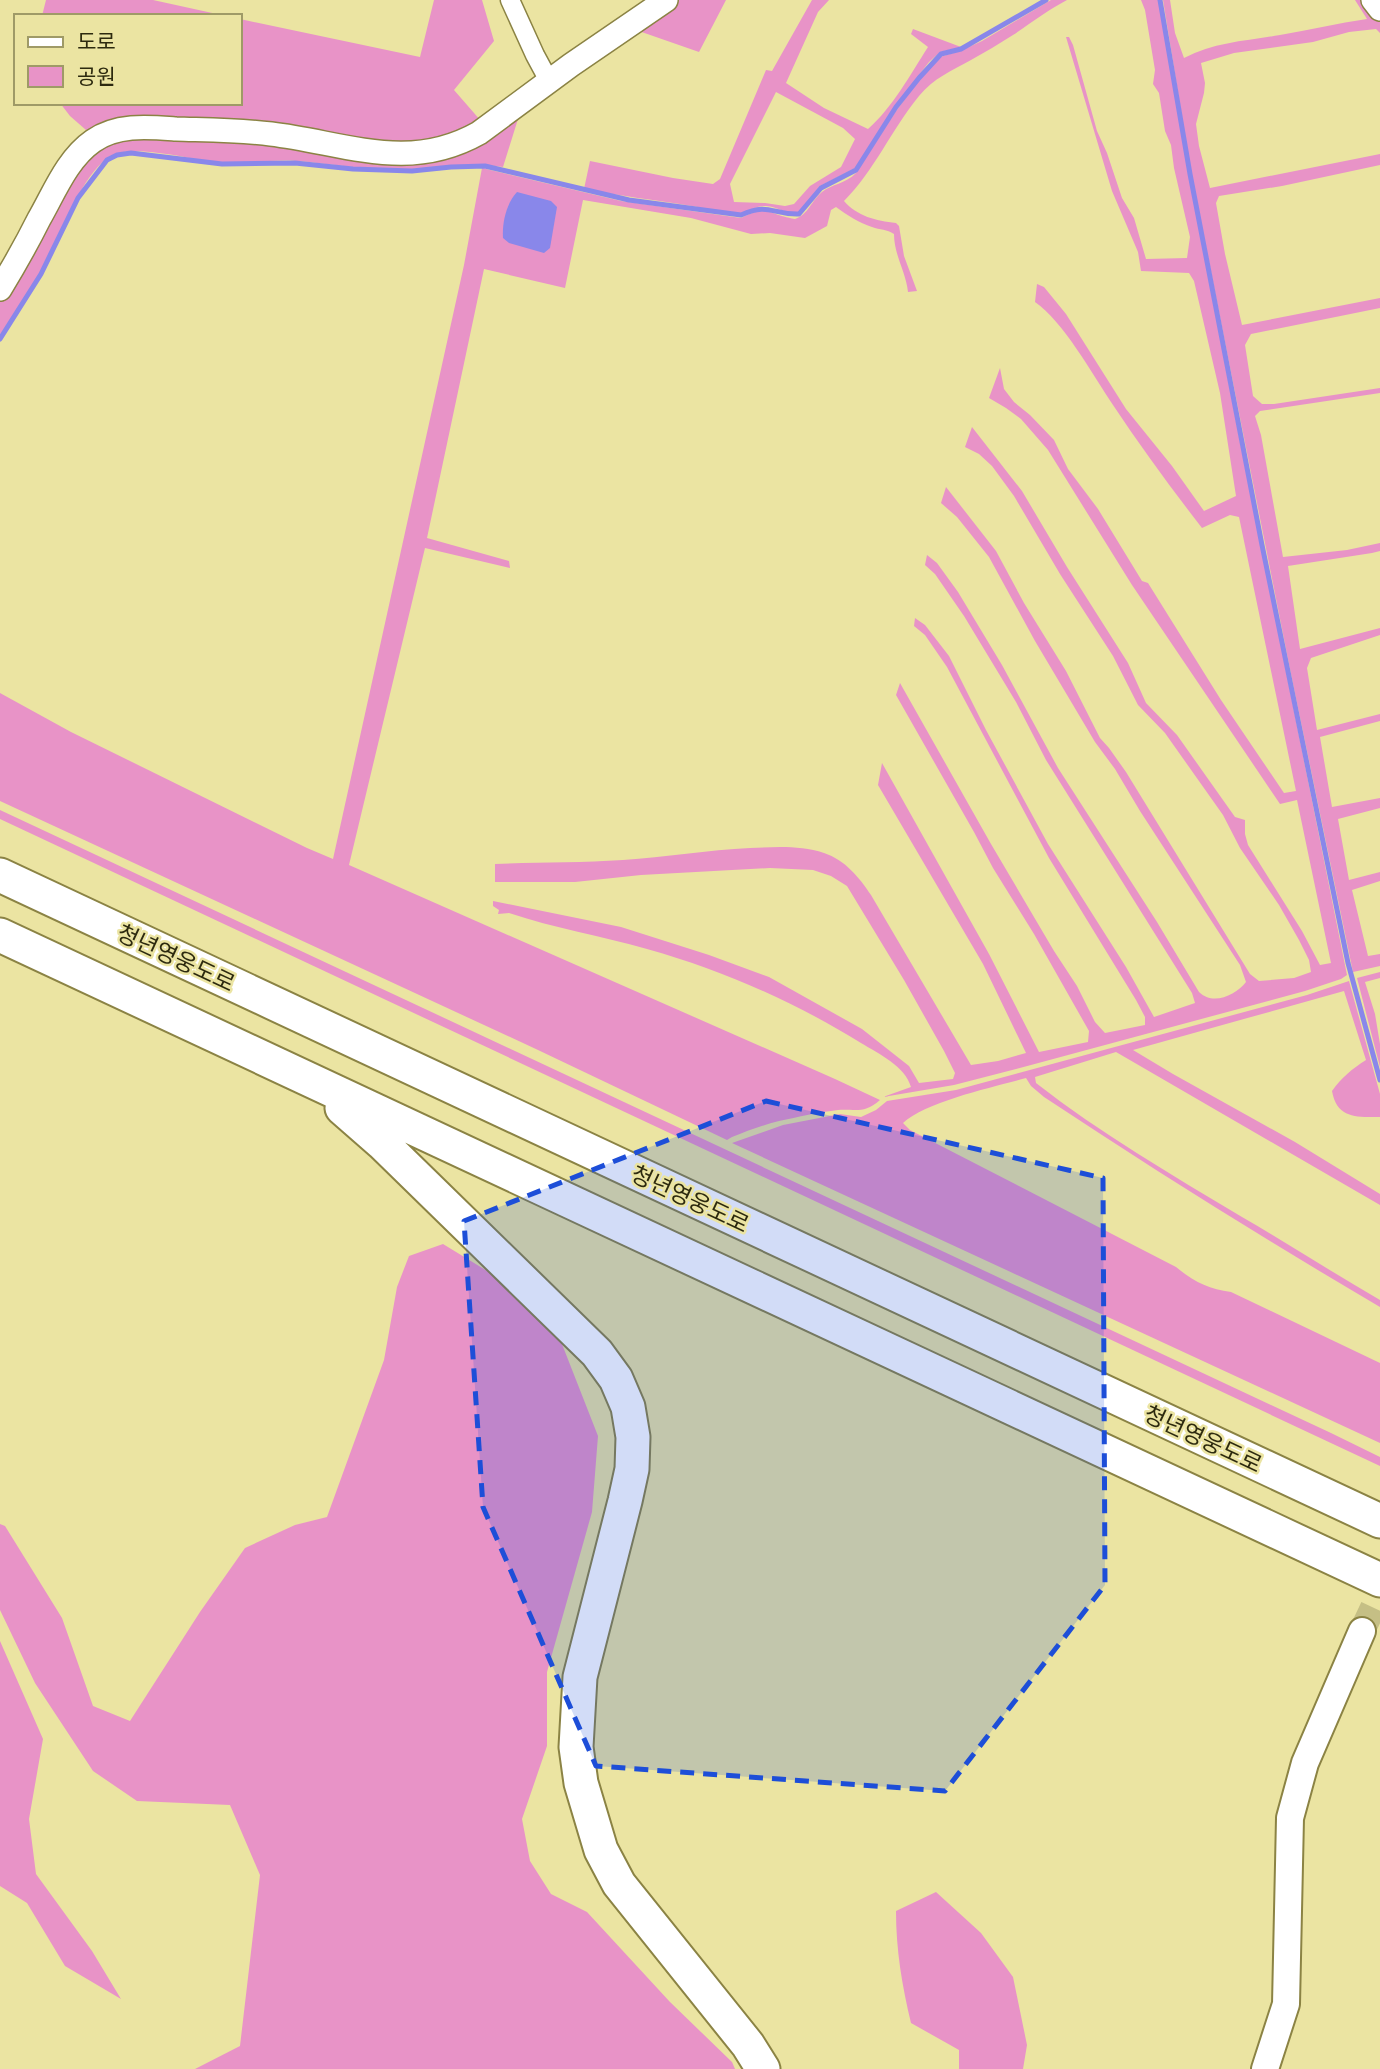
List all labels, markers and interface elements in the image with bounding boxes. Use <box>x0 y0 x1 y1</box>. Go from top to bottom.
legend <box>14 14 242 105</box>
text: 도로 <box>77 29 116 54</box>
text: 공원 <box>77 64 116 89</box>
street label: 청년영웅도로 <box>113 918 239 998</box>
street label: 청년영웅도로 <box>627 1159 753 1239</box>
street label: 청년영웅도로 <box>1140 1399 1266 1479</box>

